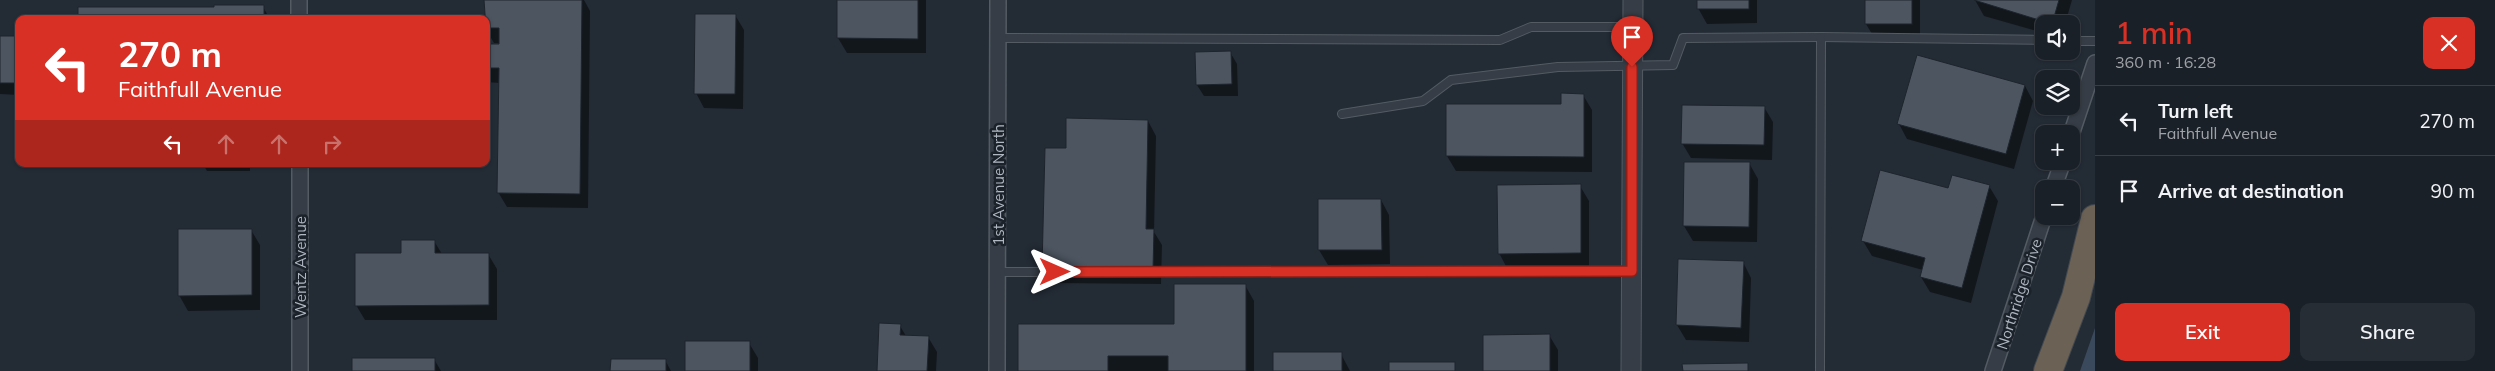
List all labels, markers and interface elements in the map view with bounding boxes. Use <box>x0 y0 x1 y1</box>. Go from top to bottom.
text: 1 min <box>2115 14 2193 52</box>
map controls <box>2035 15 2080 225</box>
button: sound <box>2035 15 2080 60</box>
pin <box>1611 16 1653 67</box>
button: close <box>2423 17 2475 69</box>
icon: arrive <box>1618 23 1646 51</box>
text: 270 m <box>118 32 222 76</box>
icon: left <box>35 35 100 100</box>
text: 360 m · 16:28 <box>2115 52 2216 72</box>
button: layers <box>2035 70 2080 115</box>
text: Faithfull Avenue <box>118 75 282 103</box>
text: Turn left <box>2158 99 2233 123</box>
icon: left <box>2115 107 2143 135</box>
text: 270 m <box>2419 109 2475 133</box>
text: Faithfull Avenue <box>2158 123 2277 143</box>
street label: 1st Avenue North <box>989 124 1008 246</box>
button: + <box>2035 125 2080 170</box>
icon: left <box>159 130 187 158</box>
icon: ahead <box>212 130 240 158</box>
icon: ahead <box>265 130 293 158</box>
icon: right <box>318 130 346 158</box>
icon: arrive <box>2115 177 2143 205</box>
text: Arrive at destination <box>2158 179 2344 203</box>
text: 90 m <box>2431 179 2475 203</box>
button: − <box>2035 180 2080 225</box>
street label: Wentz Avenue <box>291 216 310 318</box>
street label: Northridge Drive <box>1992 236 2046 352</box>
position arrow <box>1028 245 1080 297</box>
button: Exit <box>2115 303 2290 361</box>
button: Share <box>2300 303 2475 361</box>

